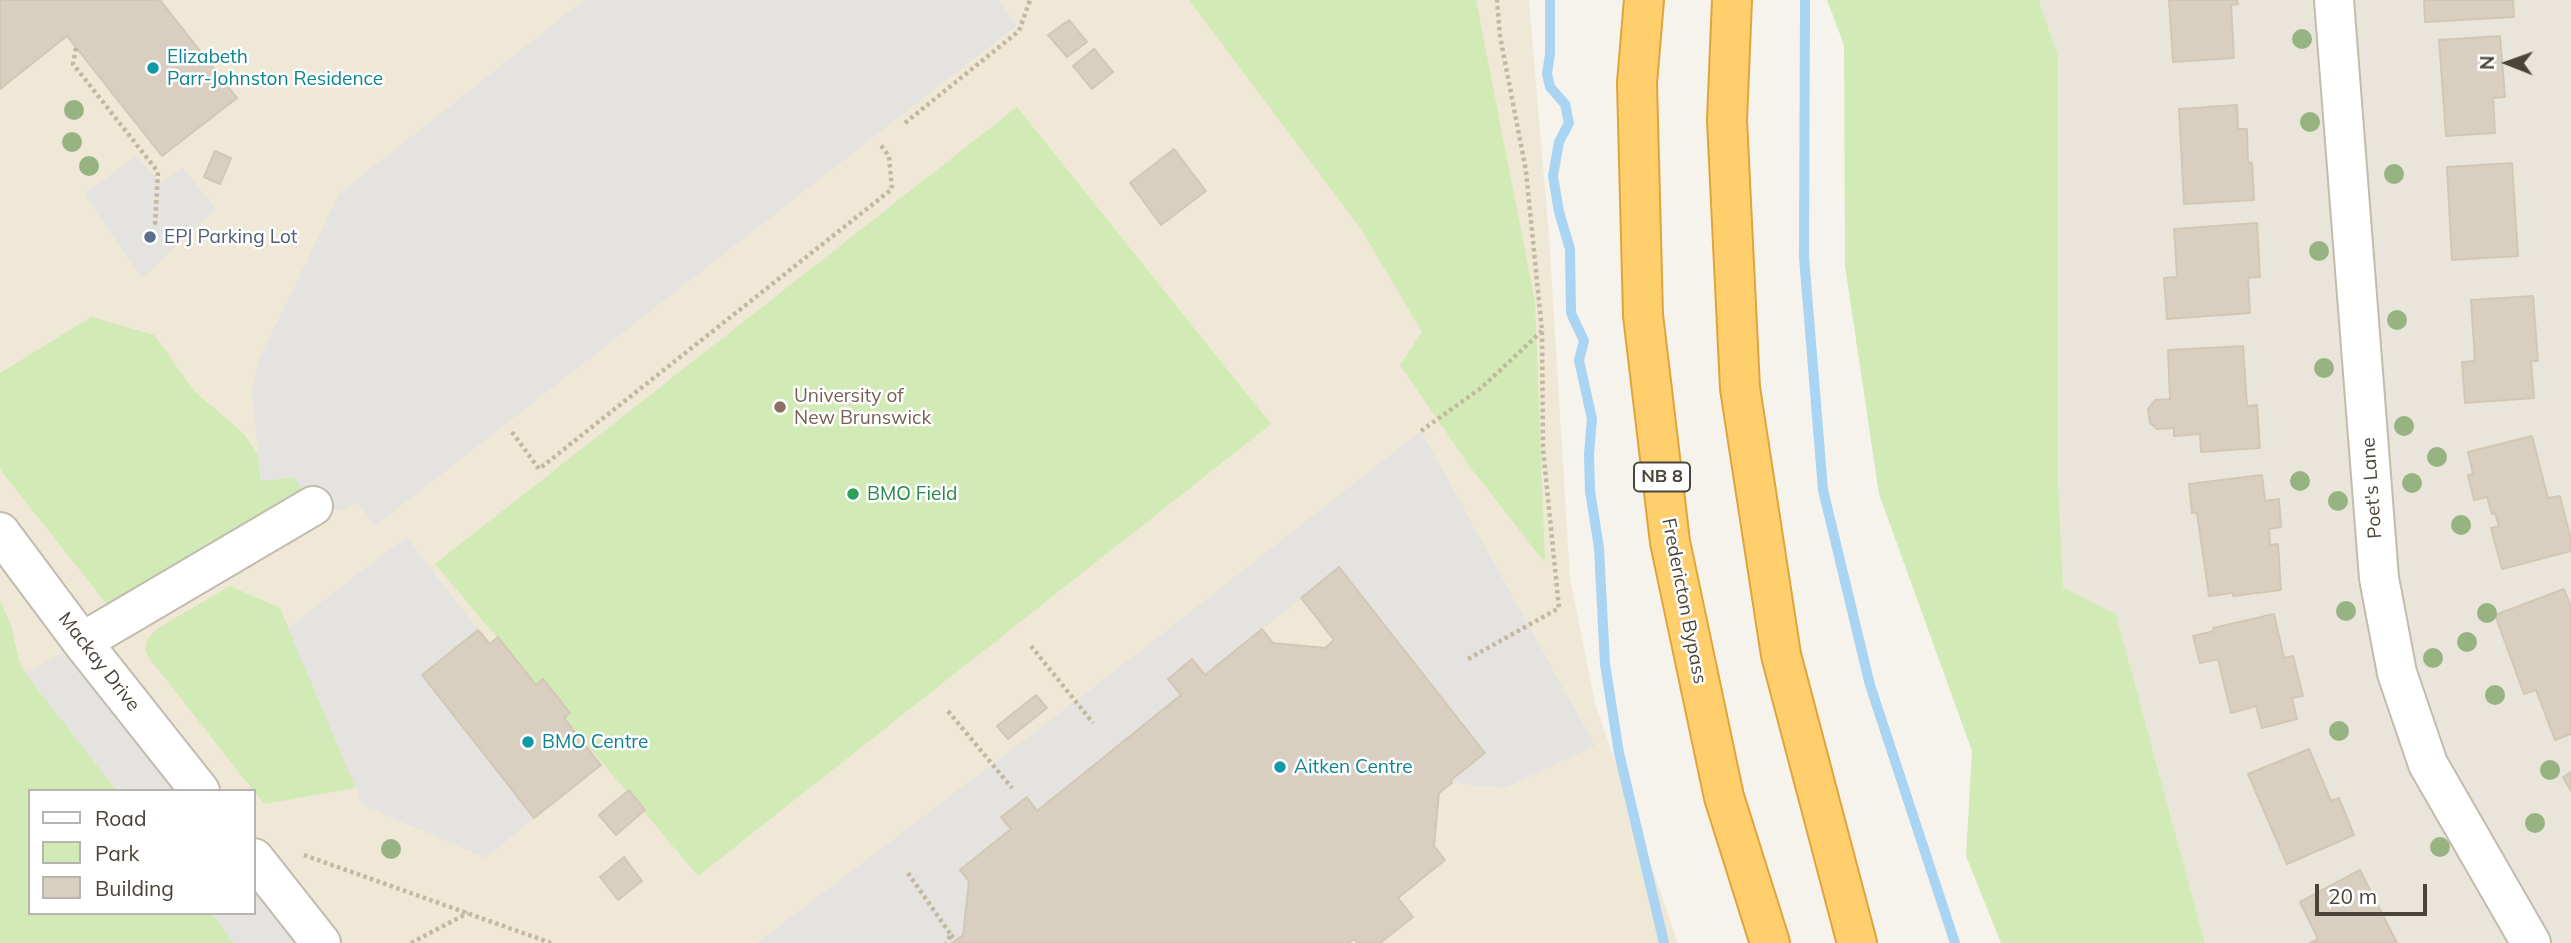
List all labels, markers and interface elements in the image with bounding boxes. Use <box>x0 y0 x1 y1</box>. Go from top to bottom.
north arrow <box>2473 28 2543 98</box>
place label: Elizabeth Parr-Johnston Residence <box>167 46 383 90</box>
text: N <box>2475 55 2499 70</box>
marker: Elizabeth Parr-Johnston Residence <box>145 60 161 76</box>
place label: EPJ Parking Lot <box>164 226 297 248</box>
marker: EPJ Parking Lot <box>142 229 158 245</box>
place label: University of New Brunswick <box>794 385 931 429</box>
marker: University of New Brunswick <box>772 399 788 415</box>
street label: Poet's Lane <box>2357 437 2387 539</box>
road number: NB 8 <box>1634 462 1690 491</box>
place label: BMO Field <box>867 483 957 505</box>
marker: BMO Field <box>845 486 861 502</box>
street label: Fredericton Bypass <box>1657 516 1711 686</box>
street label: Mackay Drive <box>53 608 145 716</box>
place label: BMO Centre <box>542 731 648 753</box>
marker: BMO Centre <box>520 734 536 750</box>
place label: Aitken Centre <box>1294 756 1413 778</box>
marker: Aitken Centre <box>1272 759 1288 775</box>
legend <box>28 789 256 915</box>
text: Road <box>95 805 146 831</box>
text: Park <box>95 840 139 866</box>
scale bar <box>2319 870 2431 914</box>
text: Building <box>95 875 174 901</box>
text: 20 m <box>2328 883 2377 909</box>

